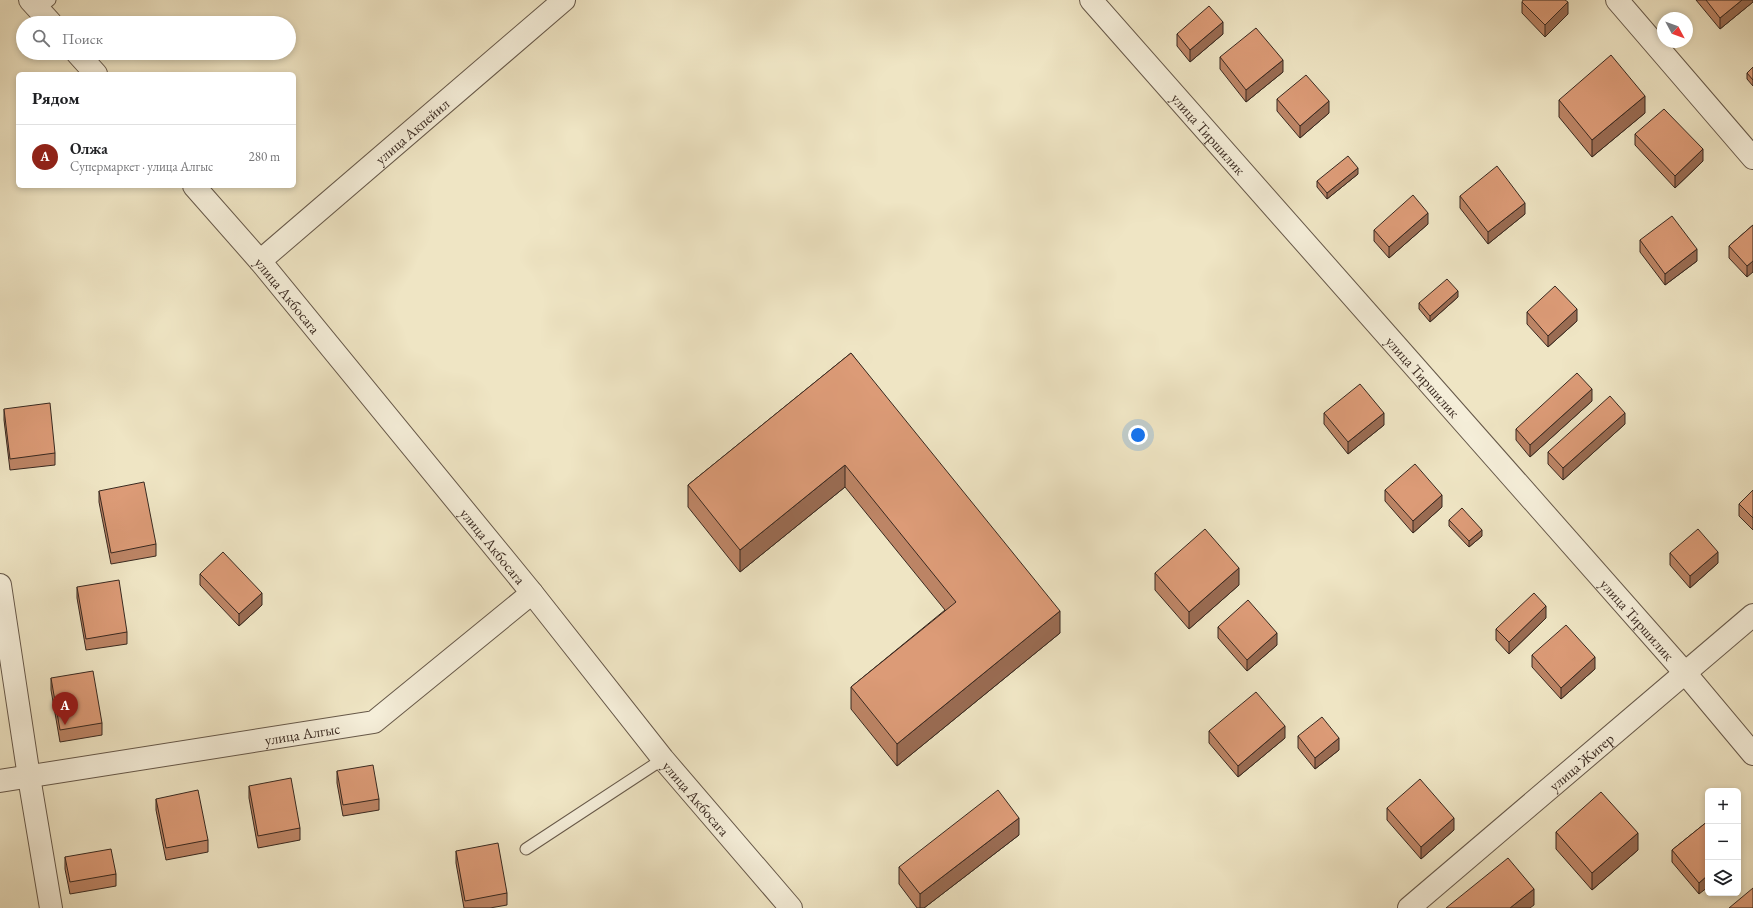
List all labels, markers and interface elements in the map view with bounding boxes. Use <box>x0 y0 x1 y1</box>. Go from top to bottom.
north arrow <box>1657 12 1693 48</box>
search box <box>16 16 296 60</box>
icon: search <box>30 27 52 49</box>
text: Поиск <box>62 29 103 48</box>
text: Рядом <box>32 87 80 109</box>
street label: улица Тиршилик <box>1168 89 1250 178</box>
street label: улица Акпейил <box>371 94 453 168</box>
text: Олжа <box>70 139 108 158</box>
text: A <box>40 148 50 165</box>
text: 280 m <box>249 148 280 165</box>
text: Супермаркет · улица Алгыс <box>70 158 213 175</box>
street label: улица Акбосага <box>251 253 325 337</box>
street label: улица Тиршилик <box>1382 331 1464 421</box>
your location <box>1128 425 1148 445</box>
street label: улица Акбосага <box>456 504 530 588</box>
street label: улица Тиршилик <box>1596 574 1679 664</box>
pin: A <box>52 692 78 725</box>
street label: улица Алгыс <box>263 718 341 749</box>
street label: улица Жигер <box>1545 728 1618 795</box>
street label: улица Акбосага <box>659 756 734 840</box>
map controls <box>1705 788 1741 896</box>
button: + <box>1705 788 1741 824</box>
button: − <box>1705 824 1741 860</box>
button: layers <box>1705 860 1741 896</box>

